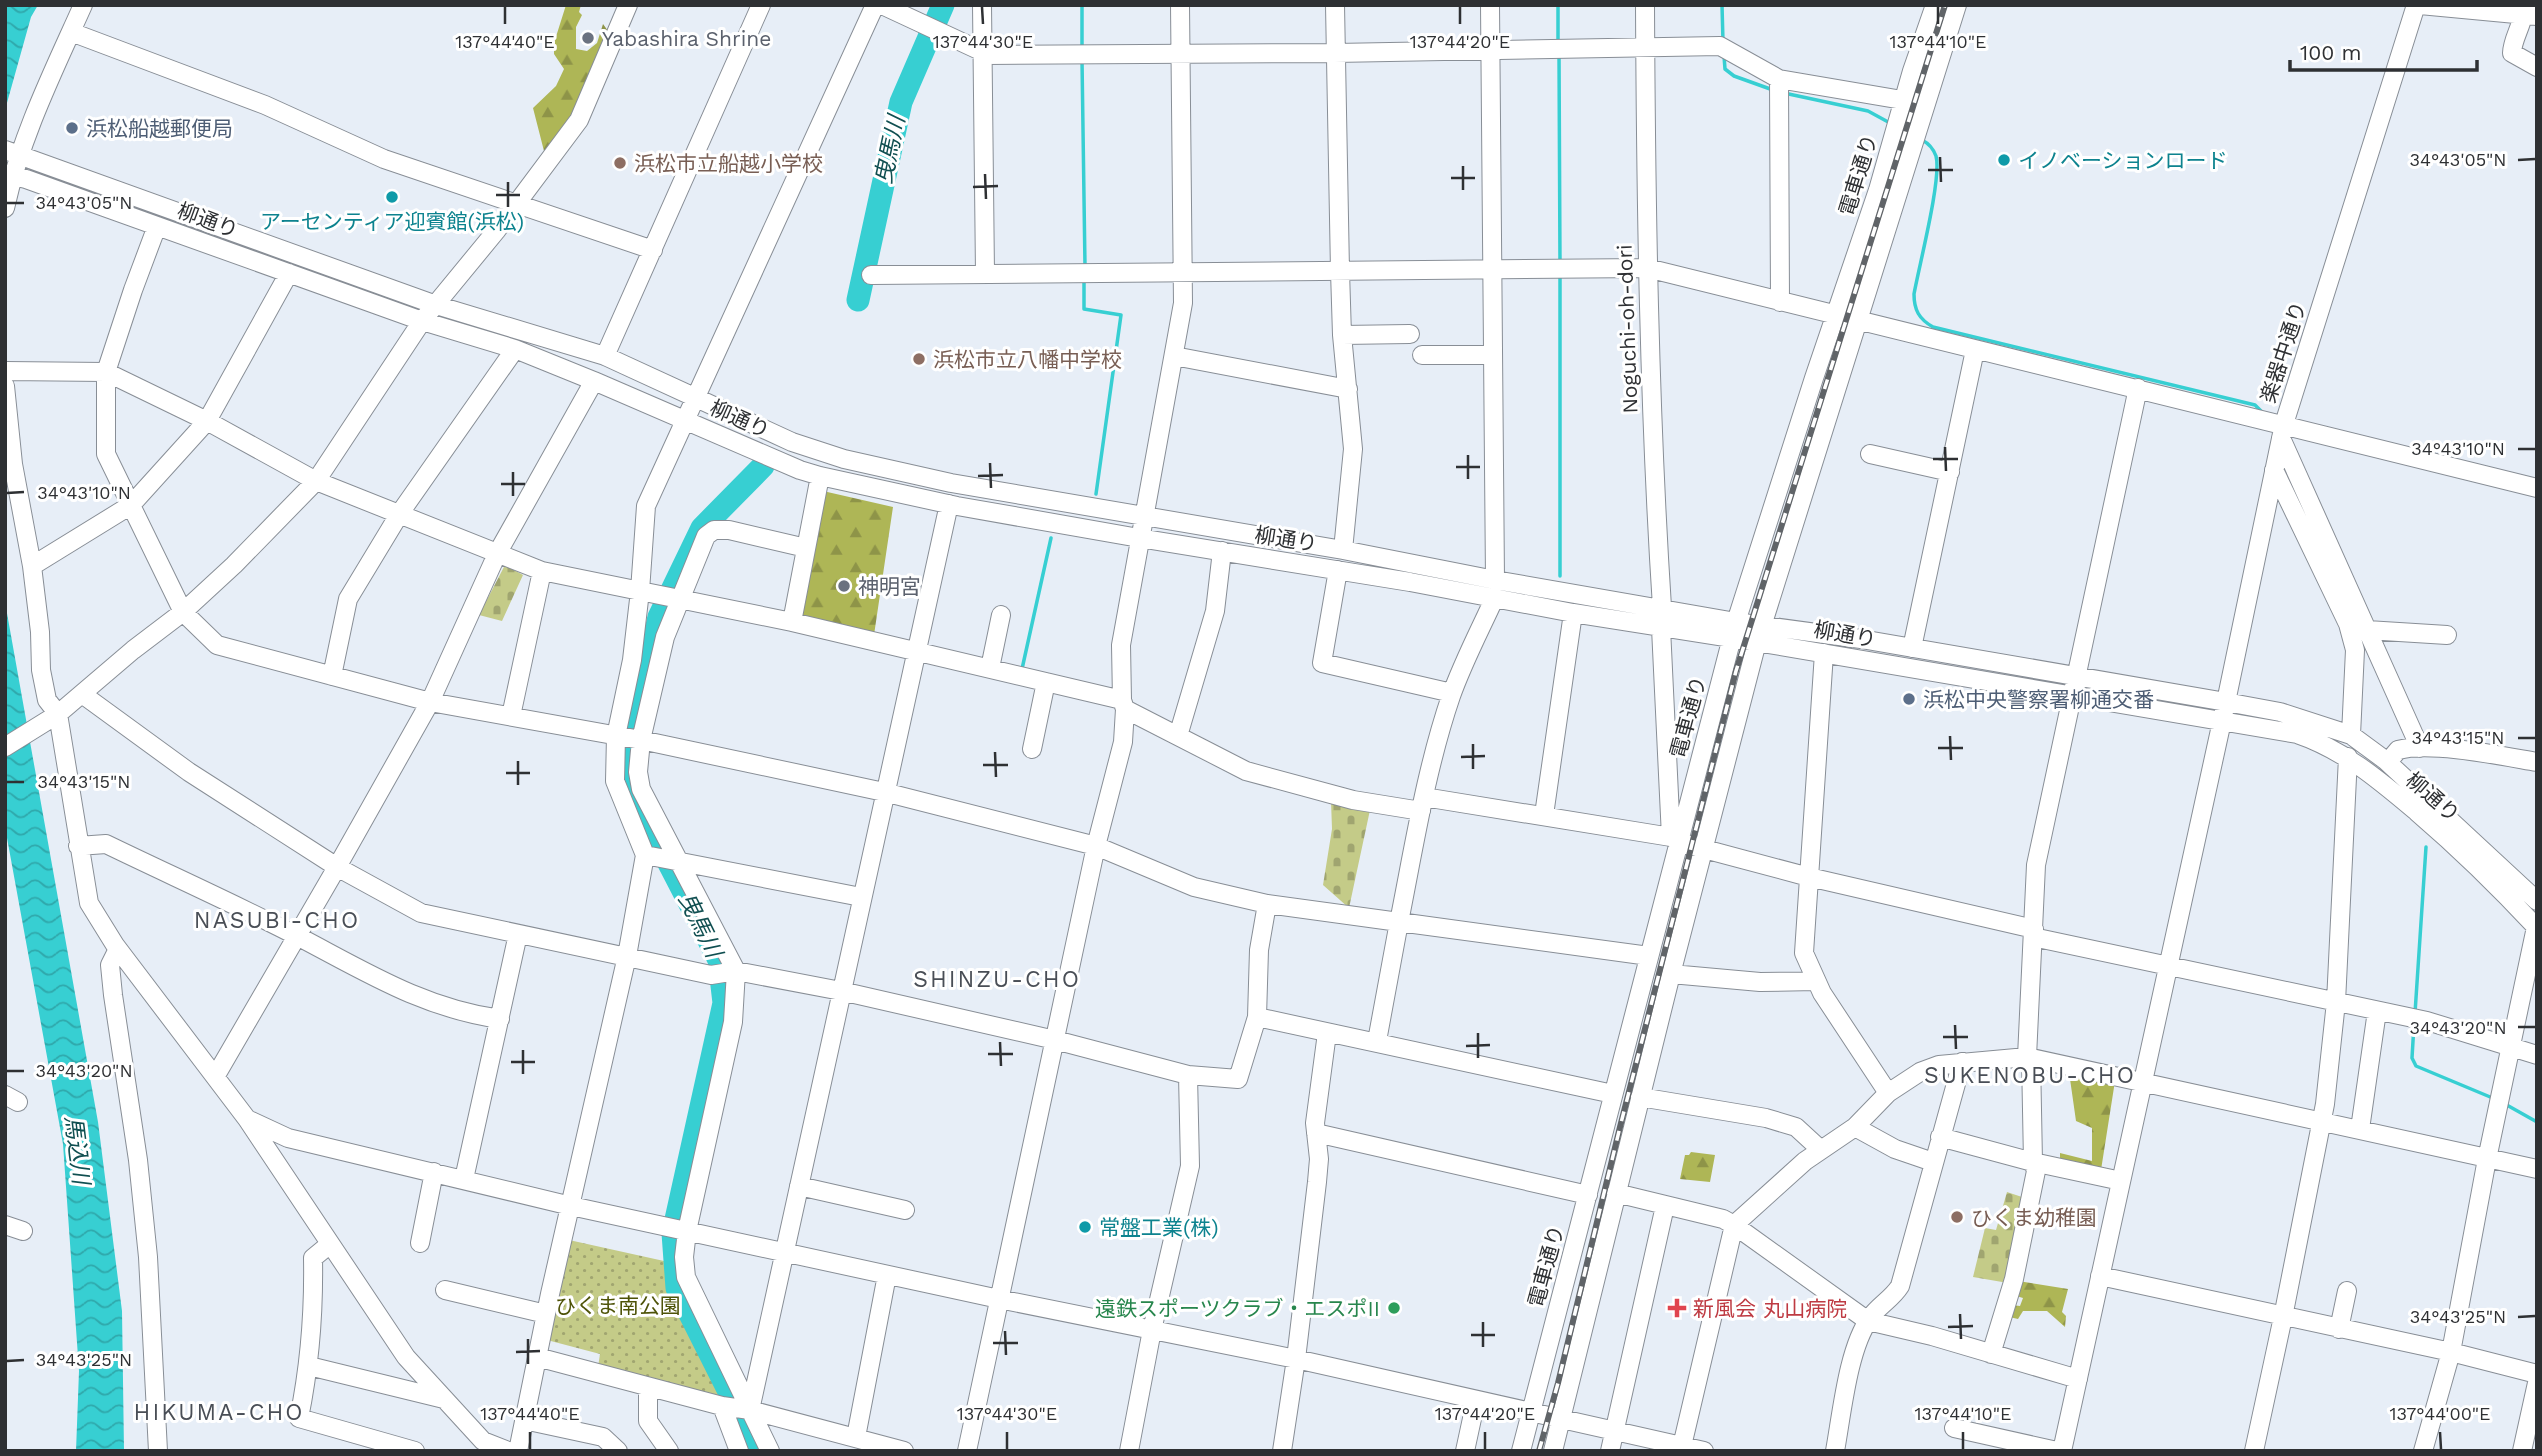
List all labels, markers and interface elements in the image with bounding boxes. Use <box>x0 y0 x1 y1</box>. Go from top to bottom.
place label: Yabashira Shrine <box>602 26 771 51</box>
scale bar <box>2290 28 2477 72</box>
marker: Yabashira Shrine <box>580 30 596 46</box>
text: 137°44'40"E <box>455 31 555 52</box>
text: 137°44'30"E <box>933 31 1033 52</box>
text: 137°44'20"E <box>1410 31 1510 52</box>
text: 137°44'10"E <box>1890 31 1986 52</box>
text: 100 m <box>2300 40 2362 65</box>
water label: 曳馬川 <box>870 111 911 187</box>
place label: 浜松船越郵便局 <box>86 116 233 141</box>
marker: 浜松船越郵便局 <box>64 120 80 136</box>
street label: 電車通り <box>1834 131 1882 219</box>
place label: イノベーションロード <box>2018 148 2228 173</box>
text: 34°43'05"N <box>2409 149 2507 170</box>
place label: 浜松市立船越小学校 <box>634 151 823 176</box>
marker: イノベーションロード <box>1996 152 2012 168</box>
marker: 浜松市立船越小学校 <box>612 155 628 171</box>
marker: アーセンティア迎賓館(浜松) <box>384 189 400 205</box>
text: 34°43'05"N <box>35 192 133 213</box>
street label: 柳通り <box>174 197 242 243</box>
place label: アーセンティア迎賓館(浜松) <box>260 209 524 234</box>
street label: Noguchi-oh-dori <box>1612 244 1642 414</box>
street label: 楽器中通り <box>2255 298 2311 406</box>
place label: 浜松市立八幡中学校 <box>933 347 1122 372</box>
marker: 浜松市立八幡中学校 <box>911 351 927 367</box>
street label: 柳通り <box>706 395 774 443</box>
text: 34°43'10"N <box>2411 438 2505 459</box>
text: 34°43'10"N <box>37 482 131 503</box>
street label: 柳通り <box>1253 522 1319 556</box>
place label: 神明宮 <box>858 574 921 599</box>
marker: 神明宮 <box>836 578 852 594</box>
street label: 柳通り <box>1812 616 1878 652</box>
street label: 電車通り <box>1665 673 1711 761</box>
place label: 浜松中央警察署柳通交番 <box>1923 687 2154 712</box>
marker: 浜松中央警察署柳通交番 <box>1901 691 1917 707</box>
text: 34°43'15"N <box>2412 727 2505 748</box>
street label: 柳通り <box>2401 767 2465 827</box>
text: 34°43'15"N <box>38 771 131 792</box>
water label: 曳馬川 <box>673 888 729 965</box>
district label: NASUBI-CHO <box>194 907 360 934</box>
district label: SHINZU-CHO <box>913 966 1081 993</box>
text: 34°43'20"N <box>2409 1017 2507 1038</box>
text: 34°43'20"N <box>35 1060 133 1081</box>
district label: SUKENOBU-CHO <box>1924 1062 2136 1089</box>
water label: 馬込川 <box>59 1114 95 1189</box>
place label: ひくま幼稚園 <box>1971 1205 2097 1230</box>
marker: ひくま幼稚園 <box>1949 1209 1965 1225</box>
place label: 常盤工業(株) <box>1099 1215 1219 1240</box>
marker: 常盤工業(株) <box>1077 1219 1093 1235</box>
street label: 電車通り <box>1523 1222 1569 1310</box>
park label: ひくま南公園 <box>555 1293 681 1318</box>
place label: 遠鉄スポーツクラブ・エスポII <box>1095 1296 1380 1321</box>
place label: 新風会 丸山病院 <box>1693 1296 1847 1321</box>
marker: 新風会 丸山病院 <box>1667 1298 1687 1318</box>
marker: 遠鉄スポーツクラブ・エスポII <box>1386 1300 1402 1316</box>
text: 34°43'25"N <box>2410 1306 2506 1327</box>
text: 34°43'25"N <box>36 1349 132 1370</box>
district label: HIKUMA-CHO <box>134 1399 305 1426</box>
text: 137°44'40"E <box>480 1403 580 1424</box>
text: 137°44'30"E <box>957 1403 1057 1424</box>
text: 137°44'20"E <box>1435 1403 1535 1424</box>
text: 137°44'10"E <box>1915 1403 2011 1424</box>
text: 137°44'00"E <box>2389 1403 2491 1424</box>

